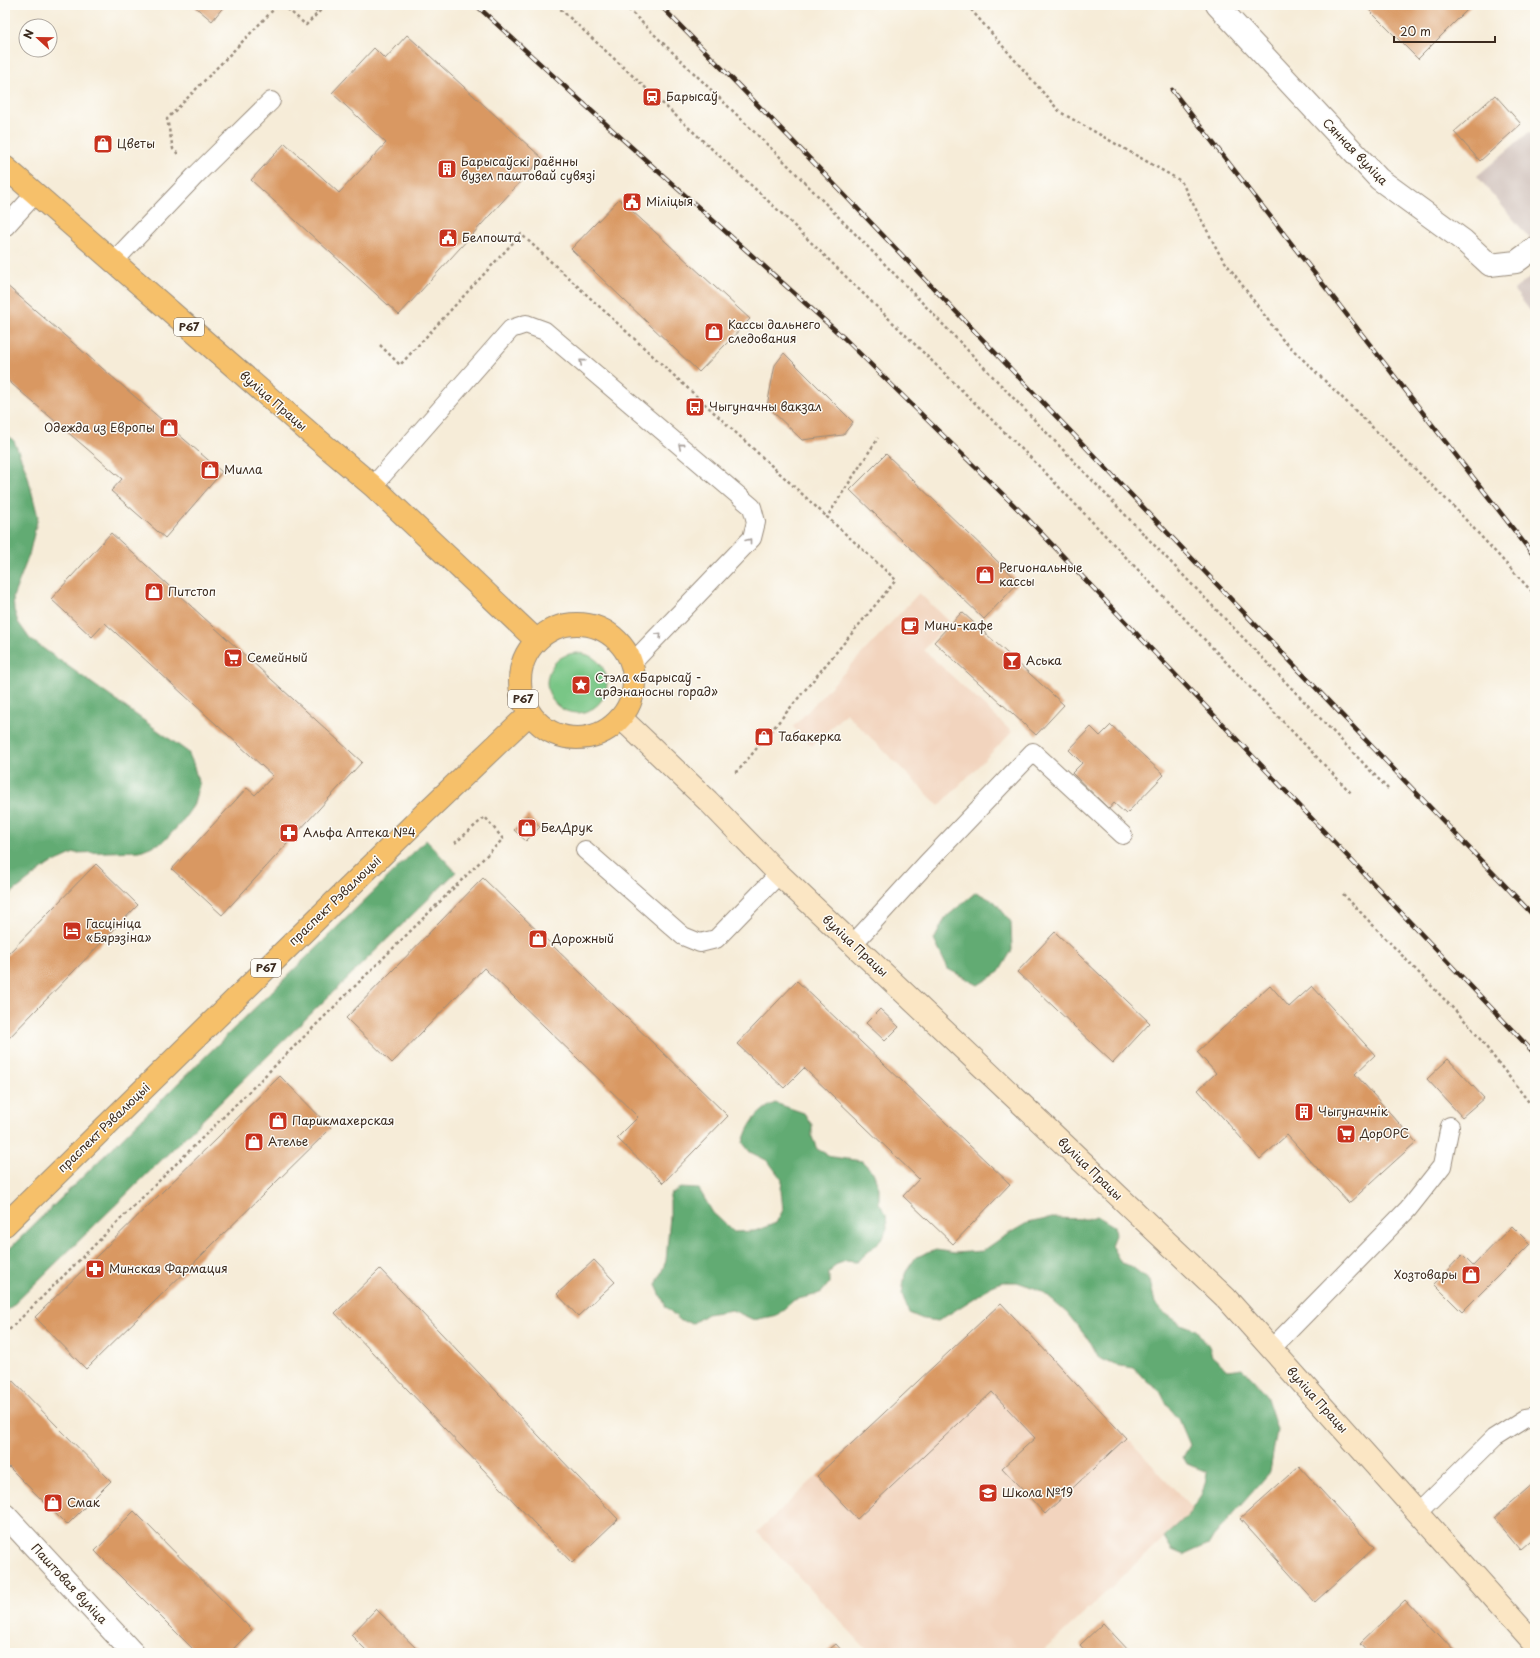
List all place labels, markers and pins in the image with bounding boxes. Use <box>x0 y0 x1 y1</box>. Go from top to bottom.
station icon: Барысаў <box>641 86 663 108</box>
place label: Барысаў <box>666 87 718 105</box>
shop icon: Цветы <box>92 133 114 155</box>
place label: Цветы <box>117 134 155 152</box>
place label: Барысаўскі раённы вузел паштовай сувязі <box>461 152 595 184</box>
building icon: Барысаўскі раённы вузел паштовай сувязі <box>436 158 458 180</box>
public building icon: Міліцыя <box>621 191 643 213</box>
place label: Міліцыя <box>646 192 693 210</box>
public building icon: Белпошта <box>437 227 459 249</box>
place label: Белпошта <box>462 228 521 246</box>
place label: Кассы дальнего следования <box>728 315 821 347</box>
shop icon: Кассы дальнего следования <box>703 321 725 343</box>
bus stop icon: Чыгуначны вакзал <box>684 396 706 418</box>
place label: Чыгуначны вакзал <box>709 397 822 415</box>
shop icon: Одежда из Европы <box>158 417 180 439</box>
place label: Одежда из Европы <box>44 418 155 436</box>
shop icon: Милла <box>199 459 221 481</box>
place label: Милла <box>224 460 263 478</box>
place label: Региональные кассы <box>999 558 1083 590</box>
shop icon: Региональные кассы <box>974 564 996 586</box>
shop icon: Питстоп <box>143 581 165 603</box>
place label: Питстоп <box>168 582 216 600</box>
cafe icon: Мини-кафе <box>899 615 921 637</box>
place label: Мини-кафе <box>924 616 993 634</box>
supermarket icon: Семейный <box>222 647 244 669</box>
place label: Семейный <box>247 648 308 666</box>
bar icon: Аська <box>1001 650 1023 672</box>
place label: Аська <box>1026 651 1062 669</box>
place label: Стэла «Барысаў - ардэнаносны горад» <box>595 668 718 700</box>
place icon: Стэла «Барысаў - ардэнаносны горад» <box>570 674 592 696</box>
shop icon: Табакерка <box>753 726 775 748</box>
place label: Табакерка <box>778 727 842 745</box>
shop icon: БелДрук <box>516 817 538 839</box>
place label: БелДрук <box>541 818 593 836</box>
pharmacy icon: Альфа Аптека №4 <box>278 822 300 844</box>
place label: Альфа Аптека №4 <box>303 823 416 841</box>
place label: Гасцініца «Бярэзіна» <box>86 914 152 946</box>
hotel icon: Гасцініца «Бярэзіна» <box>61 920 83 942</box>
shop icon: Дорожный <box>527 928 549 950</box>
place label: Дорожный <box>551 929 614 947</box>
building icon: Чыгуначнік <box>1293 1101 1315 1123</box>
place label: Чыгуначнік <box>1318 1102 1389 1120</box>
shop icon: Парикмахерская <box>267 1110 289 1132</box>
place label: Парикмахерская <box>292 1111 394 1129</box>
supermarket icon: ДорОРС <box>1335 1123 1357 1145</box>
place label: ДорОРС <box>1359 1124 1409 1142</box>
shop icon: Ателье <box>243 1131 265 1153</box>
place label: Ателье <box>268 1132 308 1150</box>
pharmacy icon: Минская Фармация <box>84 1258 106 1280</box>
place label: Минская Фармация <box>109 1259 228 1277</box>
shop icon: Хозтовары <box>1460 1264 1482 1286</box>
place label: Хозтовары <box>1394 1265 1457 1283</box>
school or university icon: Школа №19 <box>977 1482 999 1504</box>
place label: Школа №19 <box>1002 1483 1073 1501</box>
shop icon: Смак <box>42 1492 64 1514</box>
place label: Смак <box>67 1493 101 1511</box>

